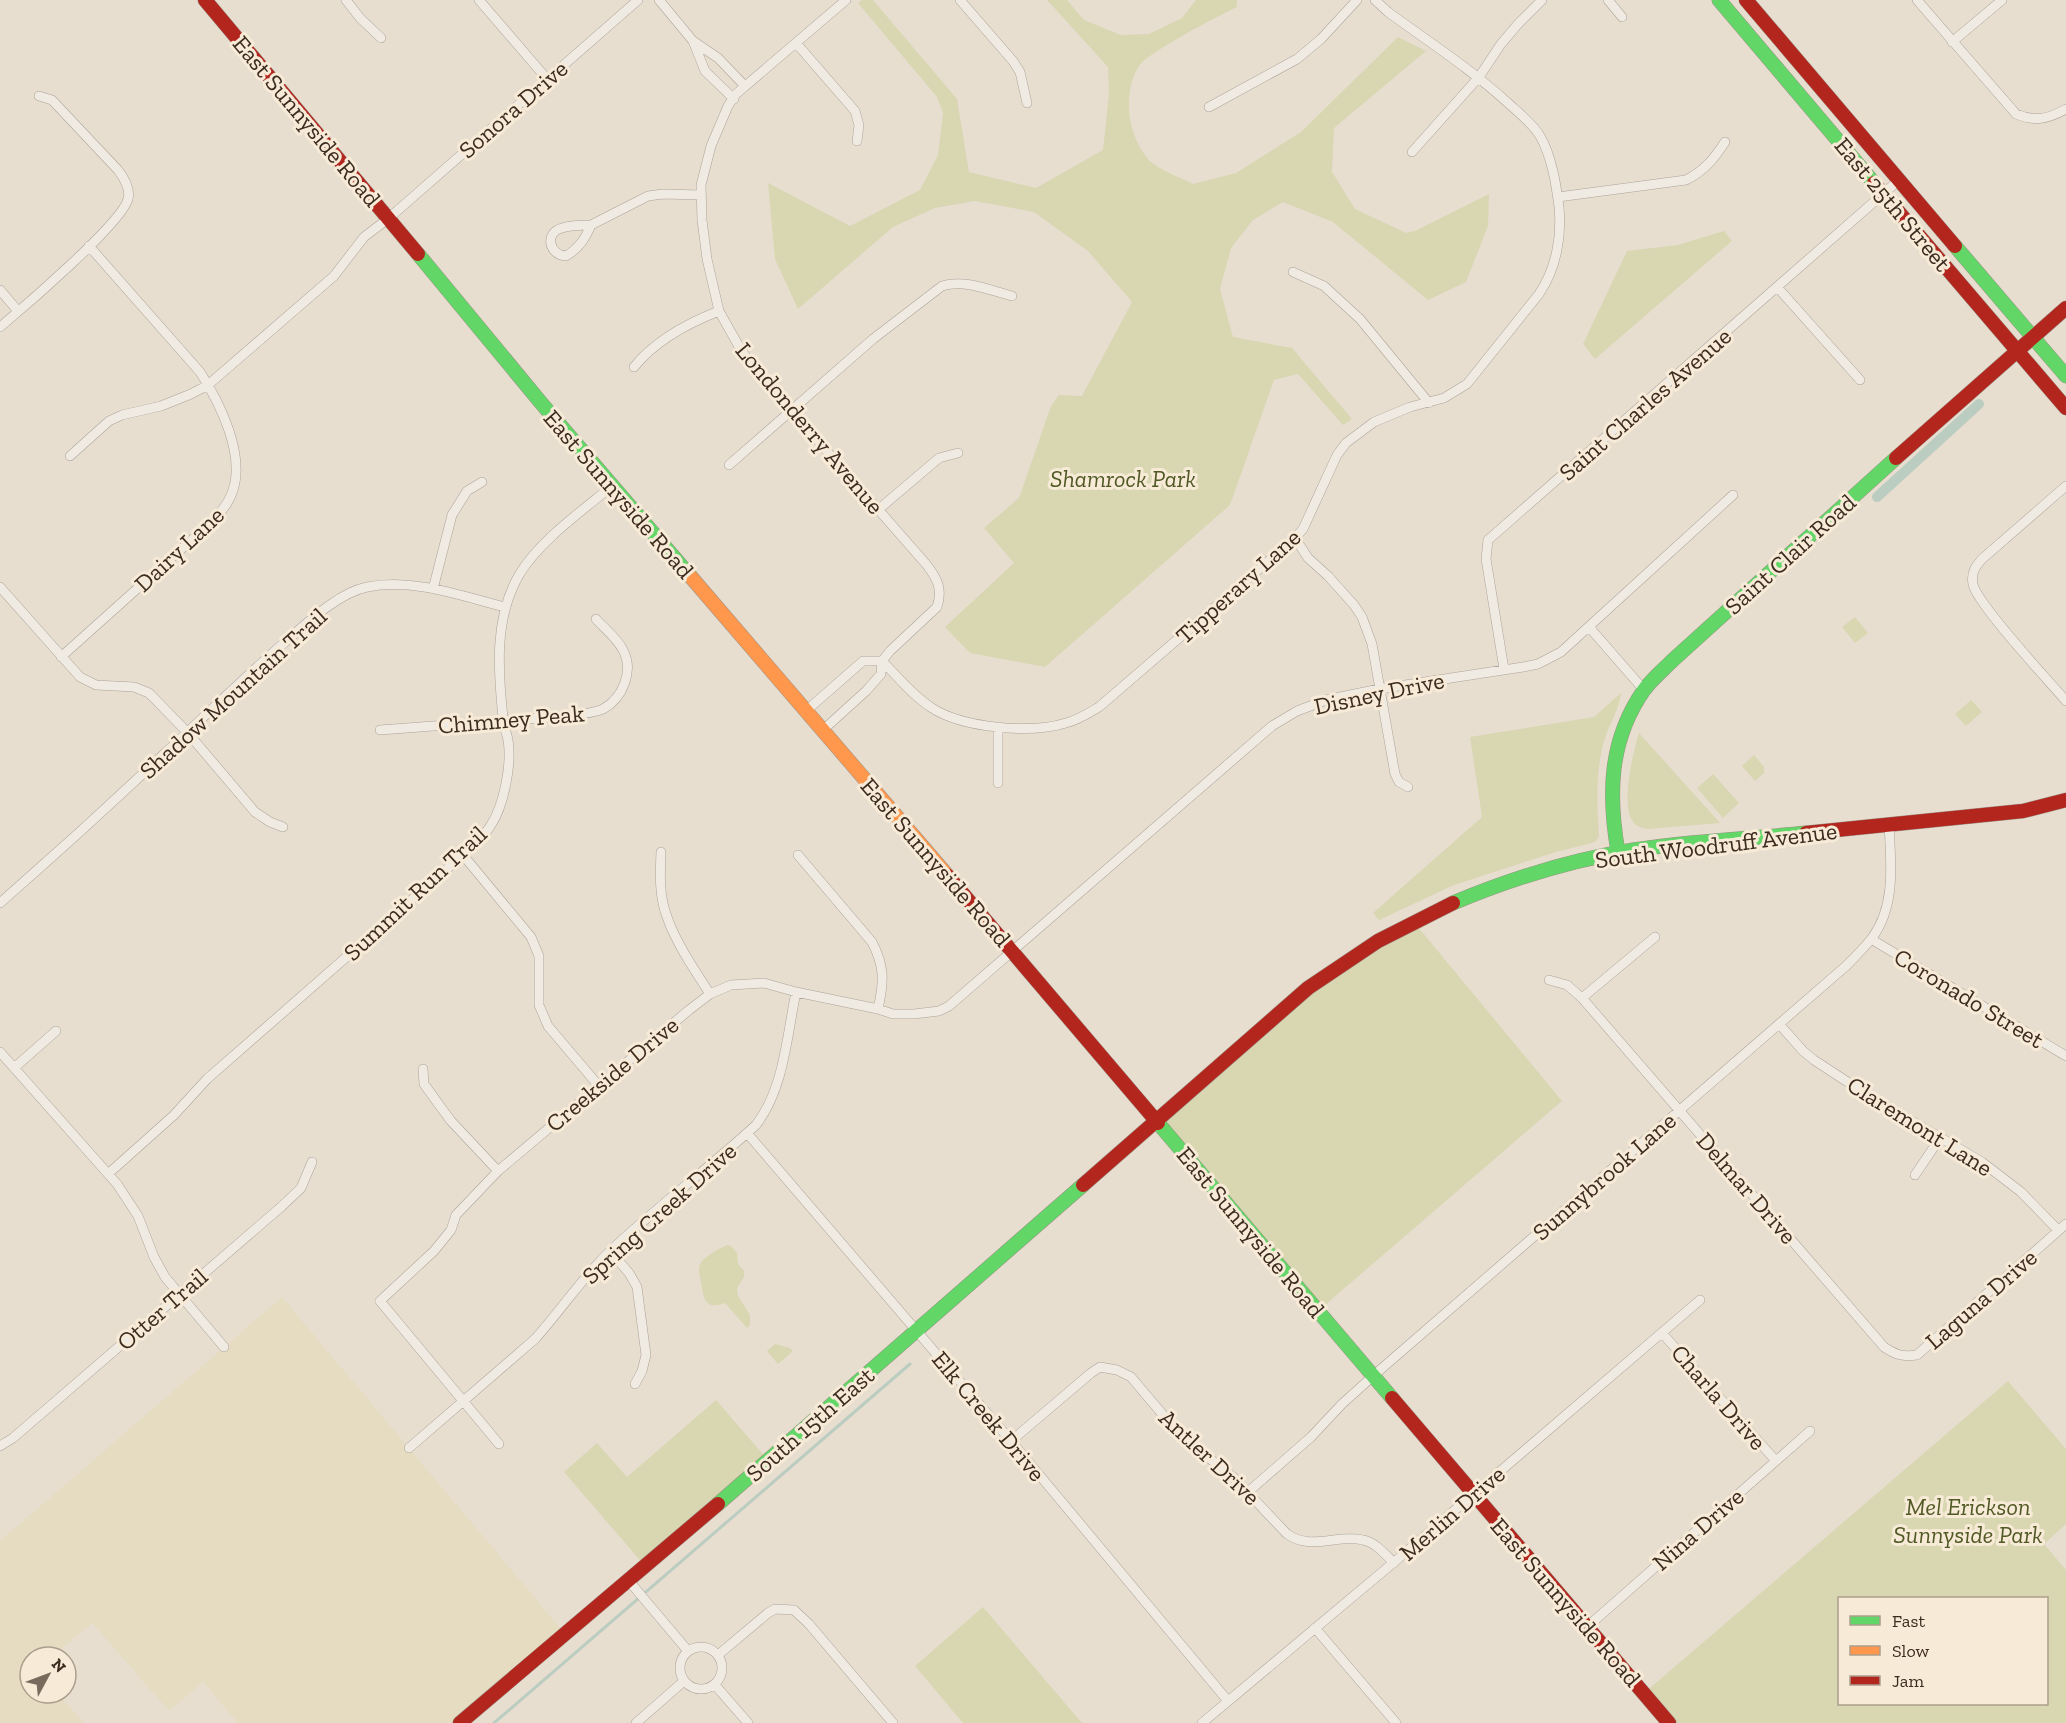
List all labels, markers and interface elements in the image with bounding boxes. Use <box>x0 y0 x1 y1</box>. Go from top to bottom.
street label: East Sunnyside Road <box>227 30 387 212</box>
street label: Sonora Drive <box>453 54 573 164</box>
street label: East 25th Street <box>1829 131 1958 277</box>
street label: Saint Charles Avenue <box>1553 321 1737 487</box>
street label: Londonderry Avenue <box>730 336 890 520</box>
street label: East Sunnyside Road <box>538 404 700 584</box>
park label: Shamrock Park <box>1050 464 1196 493</box>
street label: Saint Clair Road <box>1719 488 1861 620</box>
street label: Dairy Lane <box>128 500 230 598</box>
street label: Tipperary Lane <box>1170 522 1306 650</box>
street label: Shadow Mountain Trail <box>133 601 333 785</box>
street label: Disney Drive <box>1311 665 1447 721</box>
street label: Chimney Peak <box>437 698 586 740</box>
street label: East Sunnyside Road <box>855 772 1017 952</box>
street label: South Woodruff Avenue <box>1593 816 1839 874</box>
street label: Summit Run Trail <box>337 819 493 967</box>
street label: Coronado Street <box>1889 942 2049 1054</box>
street label: Creekside Drive <box>540 1010 684 1138</box>
street label: Claremont Lane <box>1842 1070 1998 1182</box>
street label: Sunnybrook Lane <box>1526 1106 1682 1246</box>
street label: Delmar Drive <box>1691 1126 1803 1250</box>
street label: Spring Creek Drive <box>576 1136 742 1290</box>
street label: East Sunnyside Road <box>1171 1141 1331 1323</box>
street label: Laguna Drive <box>1919 1243 2043 1355</box>
street label: Otter Trail <box>111 1262 213 1356</box>
street label: Charla Drive <box>1665 1338 1773 1456</box>
street label: Elk Creek Drive <box>926 1345 1052 1487</box>
street label: South 15th East <box>740 1360 880 1488</box>
street label: Antler Drive <box>1153 1403 1267 1511</box>
street label: Merlin Drive <box>1393 1459 1511 1567</box>
street label: Nina Drive <box>1646 1482 1750 1576</box>
park label: Mel Erickson Sunnyside Park <box>1893 1492 2043 1549</box>
street label: East Sunnyside Road <box>1485 1512 1647 1692</box>
legend <box>1838 1597 2048 1705</box>
text: Fast <box>1892 1610 1925 1632</box>
text: Slow <box>1892 1640 1929 1662</box>
north arrow <box>18 1645 78 1705</box>
text: N <box>48 1655 70 1676</box>
text: Jam <box>1892 1670 1924 1692</box>

